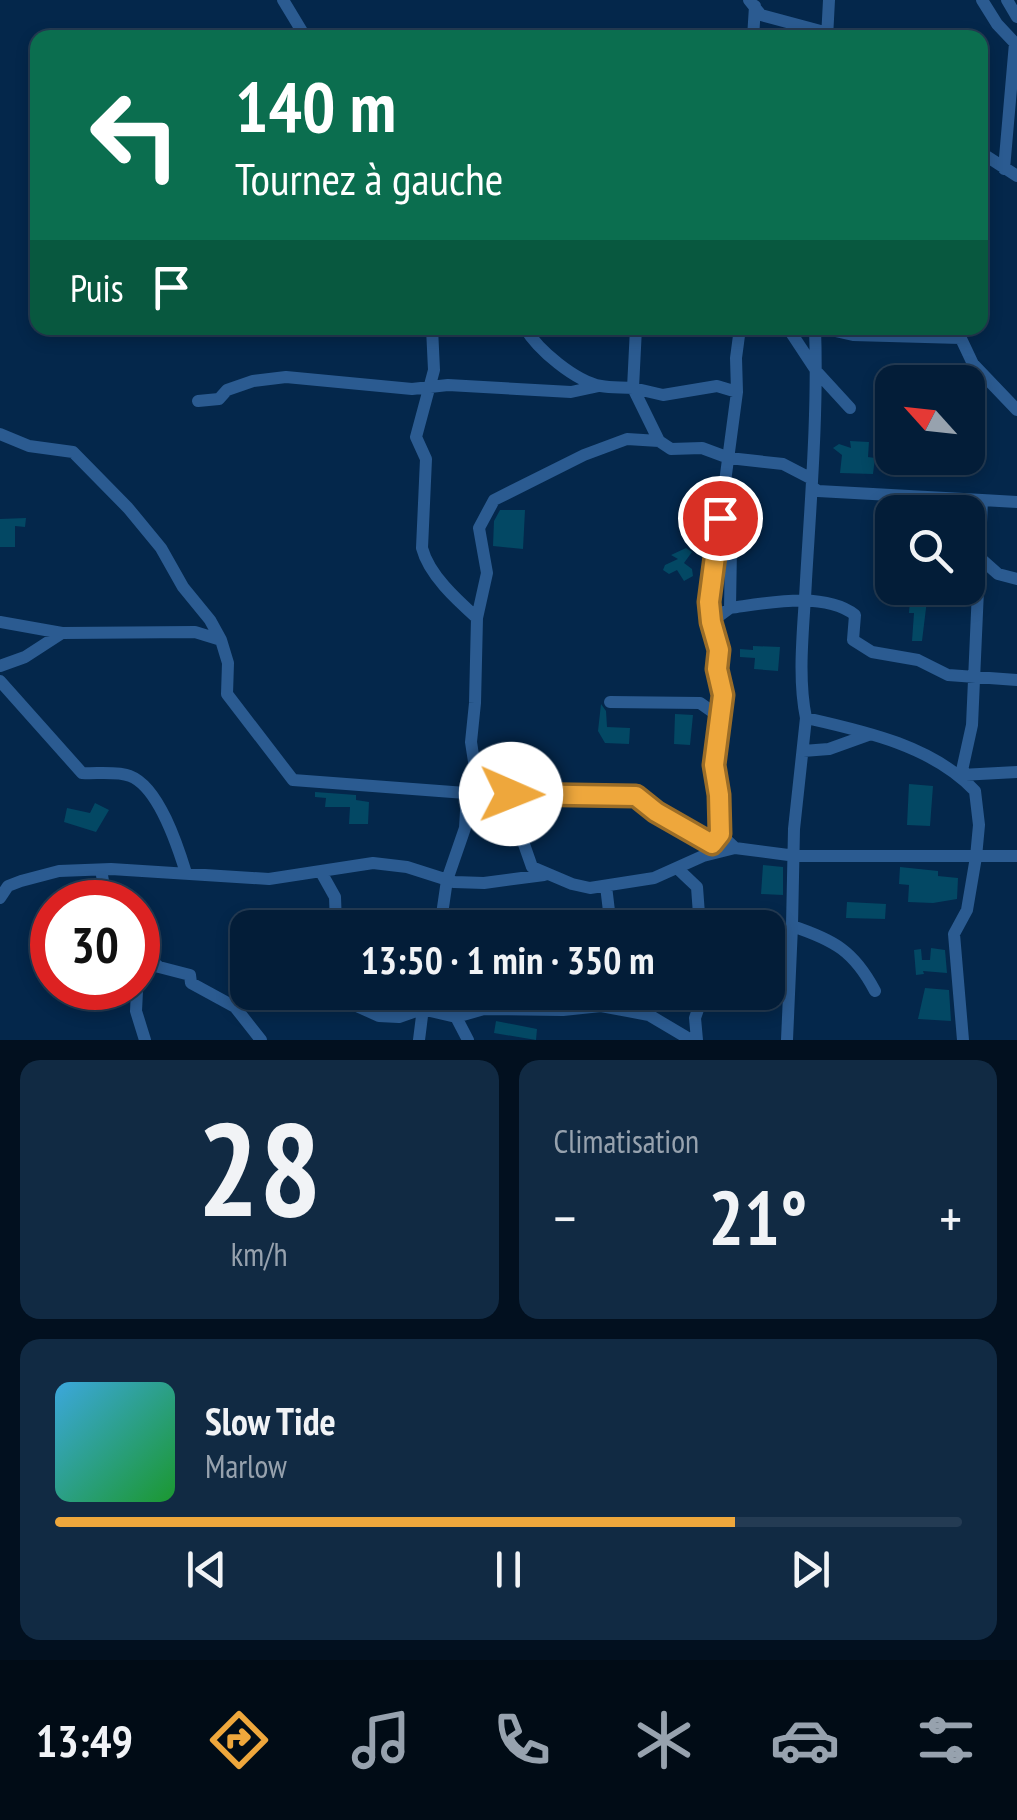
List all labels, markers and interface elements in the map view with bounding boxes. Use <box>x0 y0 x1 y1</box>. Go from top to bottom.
text: 140 m <box>235 61 396 151</box>
icon: left <box>70 70 200 200</box>
text: Tournez à gauche <box>235 149 503 207</box>
icon: arrive <box>144 260 199 315</box>
text: Puis <box>70 263 124 312</box>
north arrow <box>875 365 985 475</box>
map controls <box>875 365 985 605</box>
pin <box>678 476 763 561</box>
icon: arrive <box>693 491 748 546</box>
button: search <box>875 495 985 605</box>
position arrow <box>459 742 563 846</box>
speed limit sign: 30 <box>30 880 160 1010</box>
text: 13:50 · 1 min · 350 m <box>361 935 654 984</box>
text: 28 <box>197 1084 321 1252</box>
text: Climatisation <box>554 1120 699 1162</box>
text: 21° <box>708 1169 807 1266</box>
text: − <box>554 1182 576 1253</box>
text: + <box>939 1182 962 1253</box>
text: km/h <box>231 1233 288 1275</box>
text: Slow Tide <box>205 1396 336 1445</box>
text: Marlow <box>205 1445 287 1487</box>
icon: previous <box>179 1542 234 1597</box>
icon: pause <box>481 1542 536 1597</box>
icon: next <box>783 1542 838 1597</box>
icon: directions <box>204 1705 274 1775</box>
icon: music <box>346 1705 416 1775</box>
icon: phone <box>487 1705 557 1775</box>
icon: climate <box>629 1705 699 1775</box>
icon: car <box>770 1705 840 1775</box>
icon: filters <box>911 1705 981 1775</box>
text: 13:49 <box>36 1711 133 1769</box>

